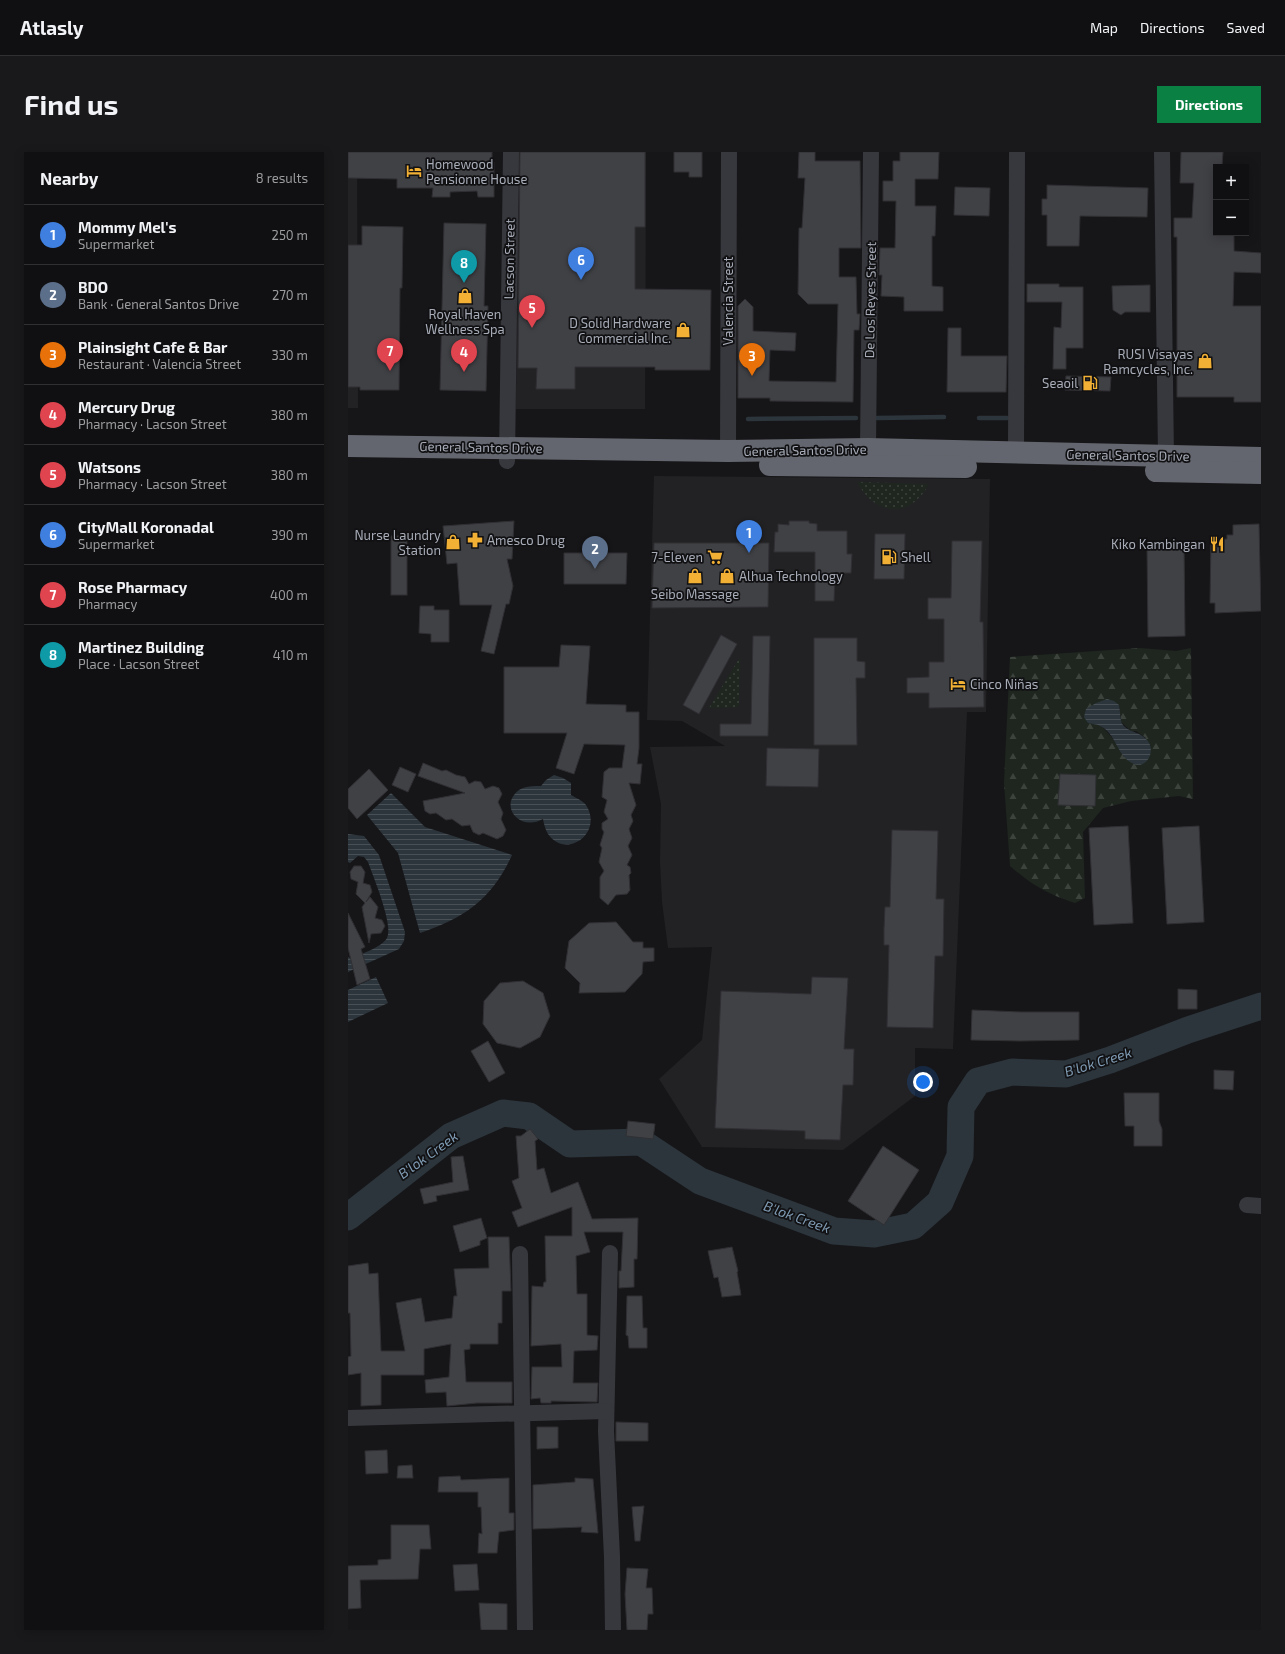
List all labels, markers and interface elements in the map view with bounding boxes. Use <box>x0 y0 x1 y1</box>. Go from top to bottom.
text: Atlasly <box>20 16 84 39</box>
text: Map <box>1090 19 1118 36</box>
text: Directions <box>1140 19 1205 36</box>
text: Saved <box>1227 19 1265 36</box>
button: Directions <box>1157 86 1261 123</box>
text: Find us <box>24 87 118 121</box>
place label: Homewood Pensionne House <box>426 156 527 187</box>
hotel icon: Homewood Pensionne House <box>405 162 423 180</box>
map controls <box>1213 164 1249 236</box>
button: + <box>1213 164 1249 200</box>
text: Nearby <box>40 168 98 188</box>
text: 8 results <box>256 170 308 186</box>
button: − <box>1213 200 1249 236</box>
text: Mommy Mel's <box>78 218 176 236</box>
street label: Lacson Street <box>500 218 518 300</box>
text: 1 <box>50 227 56 243</box>
text: 250 m <box>272 227 308 243</box>
text: Supermarket <box>78 236 155 252</box>
street label: De Los Reyes Street <box>861 242 879 358</box>
pin: 6 <box>568 247 594 280</box>
pin: 8 <box>451 250 477 283</box>
street label: Valencia Street <box>720 257 736 345</box>
text: BDO <box>78 278 108 296</box>
text: 2 <box>49 287 57 303</box>
text: 270 m <box>272 287 308 303</box>
shop icon: Royal Haven Wellness Spa <box>456 287 474 305</box>
pin: 5 <box>519 295 545 328</box>
text: Bank · General Santos Drive <box>78 296 239 312</box>
place label: Royal Haven Wellness Spa <box>425 306 505 337</box>
place label: D Solid Hardware Commercial Inc. <box>569 315 671 346</box>
shop icon: D Solid Hardware Commercial Inc. <box>674 321 692 339</box>
text: Plainsight Cafe & Bar <box>78 338 227 356</box>
pin: 7 <box>377 338 403 371</box>
pin: 4 <box>451 339 477 372</box>
pin: 3 <box>739 343 765 376</box>
place label: RUSI Visayas Ramcycles, Inc. <box>1103 346 1193 377</box>
text: 3 <box>49 347 57 363</box>
text: 330 m <box>271 347 308 363</box>
shop icon: RUSI Visayas Ramcycles, Inc. <box>1196 352 1214 370</box>
text: Restaurant · Valencia Street <box>78 356 241 372</box>
fuel station icon: Seaoil <box>1081 374 1099 392</box>
place label: Seaoil <box>1042 375 1078 391</box>
text: Mercury Drug <box>78 398 175 416</box>
text: 4 <box>49 407 57 423</box>
text: 380 m <box>271 407 308 423</box>
text: Pharmacy · Lacson Street <box>78 416 227 432</box>
street label: General Santos Drive <box>419 438 543 456</box>
street label: General Santos Drive <box>743 441 867 459</box>
street label: General Santos Drive <box>1066 446 1190 464</box>
text: Watsons <box>78 458 141 476</box>
text: 5 <box>49 467 57 483</box>
text: 380 m <box>271 467 308 483</box>
text: Pharmacy · Lacson Street <box>78 476 227 492</box>
text: CityMall Koronadal <box>78 518 214 536</box>
pin: 1 <box>736 520 762 553</box>
text: 6 <box>49 527 57 543</box>
text: 390 m <box>271 527 308 543</box>
place label: Nurse Laundry Station <box>354 527 441 558</box>
pharmacy icon: Amesco Drug <box>466 531 484 549</box>
place label: Amesco Drug <box>487 532 565 548</box>
shop icon: Nurse Laundry Station <box>444 533 462 551</box>
restaurant icon: Kiko Kambingan <box>1208 535 1226 553</box>
text: Supermarket <box>78 536 155 552</box>
pin: 2 <box>582 536 608 569</box>
place label: Kiko Kambingan <box>1111 536 1205 552</box>
supermarket icon: 7-Eleven <box>706 548 724 566</box>
fuel station icon: Shell <box>880 548 898 566</box>
place label: 7-Eleven <box>651 549 703 565</box>
place label: Shell <box>901 549 931 565</box>
shop icon: Seibo Massage <box>686 567 704 585</box>
shop icon: Alhua Technology <box>718 567 736 585</box>
place label: Alhua Technology <box>739 568 843 584</box>
text: Rose Pharmacy <box>78 578 187 596</box>
place label: Seibo Massage <box>651 586 739 602</box>
text: 7 <box>50 587 56 603</box>
text: 400 m <box>270 587 308 603</box>
text: Pharmacy <box>78 596 137 612</box>
text: Martinez Building <box>78 638 204 656</box>
text: 8 <box>49 647 57 663</box>
text: 410 m <box>273 647 308 663</box>
text: Place · Lacson Street <box>78 656 200 672</box>
hotel icon: Cinco Niñas <box>949 675 967 693</box>
place label: Cinco Niñas <box>970 676 1038 692</box>
water label: B'lok Creek <box>1062 1043 1134 1080</box>
your location <box>913 1072 933 1092</box>
water label: B'lok Creek <box>395 1127 461 1182</box>
water label: B'lok Creek <box>762 1197 833 1236</box>

